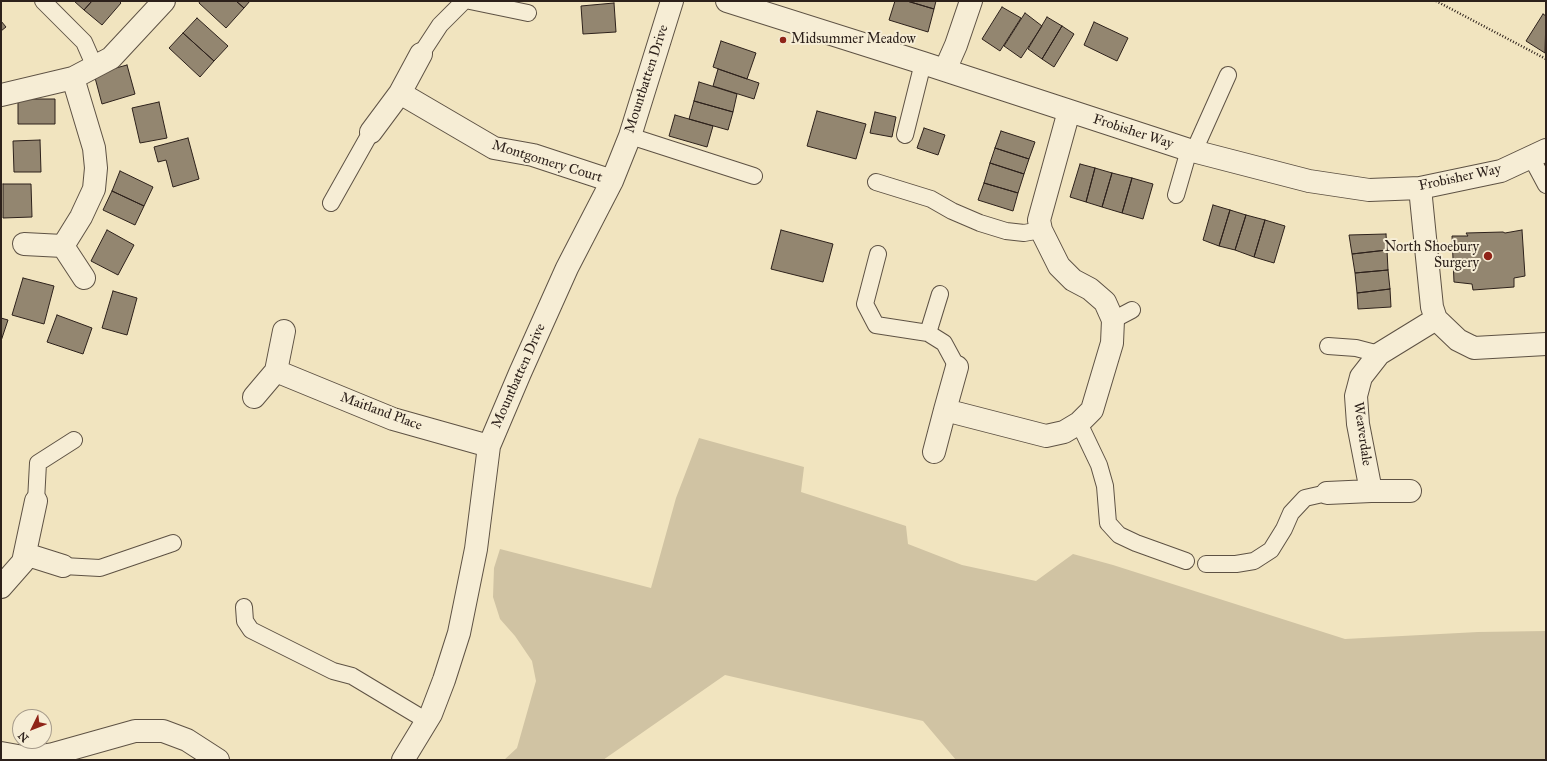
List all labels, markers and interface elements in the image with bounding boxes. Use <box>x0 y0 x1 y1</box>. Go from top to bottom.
street label: Mountbatten Drive <box>622 23 672 135</box>
place label: Midsummer Meadow <box>791 32 916 48</box>
marker: Midsummer Meadow <box>778 35 788 45</box>
street label: Frobisher Way <box>1091 111 1175 153</box>
street label: Montgomery Court <box>490 137 604 187</box>
street label: Frobisher Way <box>1417 161 1503 195</box>
place label: North Shoebury Surgery <box>1384 240 1479 272</box>
marker: North Shoebury Surgery <box>1482 250 1494 262</box>
street label: Mountbatten Drive <box>488 321 550 431</box>
street label: Maitland Place <box>338 389 424 435</box>
street label: Weaverdale <box>1349 401 1375 467</box>
north arrow <box>12 709 52 749</box>
text: N <box>16 729 32 745</box>

